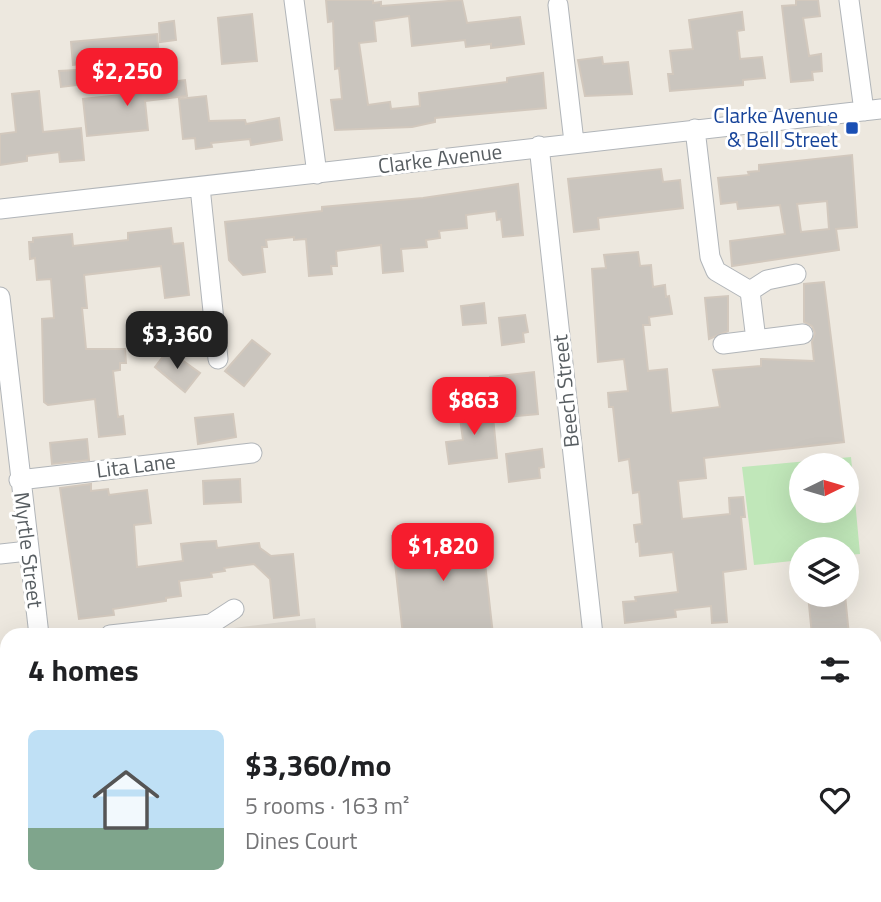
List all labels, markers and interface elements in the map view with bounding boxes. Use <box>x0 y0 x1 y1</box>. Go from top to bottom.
pin: $2,250 <box>70 48 184 108</box>
text: $2,250 <box>92 53 162 88</box>
place label: Clarke Avenue & Bell Street <box>713 99 839 155</box>
marker: Clarke Avenue & Bell Street <box>844 120 860 136</box>
street label: Clarke Avenue <box>376 135 504 181</box>
pin: $3,360 <box>120 312 234 371</box>
text: $3,360 <box>142 316 212 351</box>
street label: Beech Street <box>543 332 587 449</box>
pin: $863 <box>433 378 515 437</box>
text: $863 <box>448 382 500 417</box>
street label: Lita Lane <box>94 444 177 486</box>
north arrow <box>789 453 859 523</box>
map controls <box>789 453 859 607</box>
street label: Myrtle Street <box>6 490 52 610</box>
pin: $1,820 <box>386 524 500 583</box>
text: $1,820 <box>408 528 478 563</box>
button: layers <box>789 537 859 607</box>
text: 4 homes <box>28 647 139 693</box>
icon: filters <box>816 651 854 689</box>
text: $3,360/mo <box>245 742 391 788</box>
icon: home <box>84 758 168 842</box>
icon: heart <box>816 781 854 819</box>
text: 5 rooms · 163 m² <box>245 788 409 823</box>
text: Dines Court <box>245 823 357 858</box>

